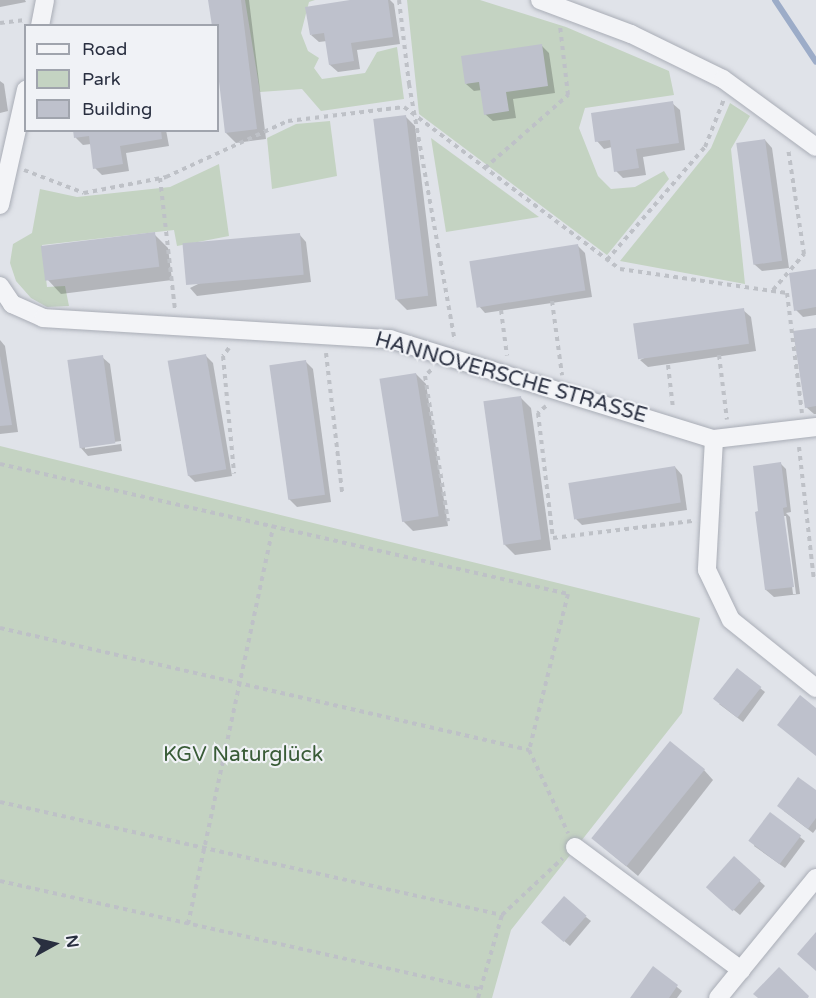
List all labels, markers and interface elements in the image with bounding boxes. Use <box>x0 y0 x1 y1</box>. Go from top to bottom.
legend <box>24 24 219 132</box>
text: Road <box>82 38 127 60</box>
text: Park <box>82 68 120 90</box>
text: Building <box>82 98 152 120</box>
street label: HANNOVERSCHE STRASSE <box>372 327 650 429</box>
park label: KGV Naturglück <box>163 742 323 768</box>
north arrow <box>24 914 84 974</box>
text: N <box>61 934 83 949</box>

